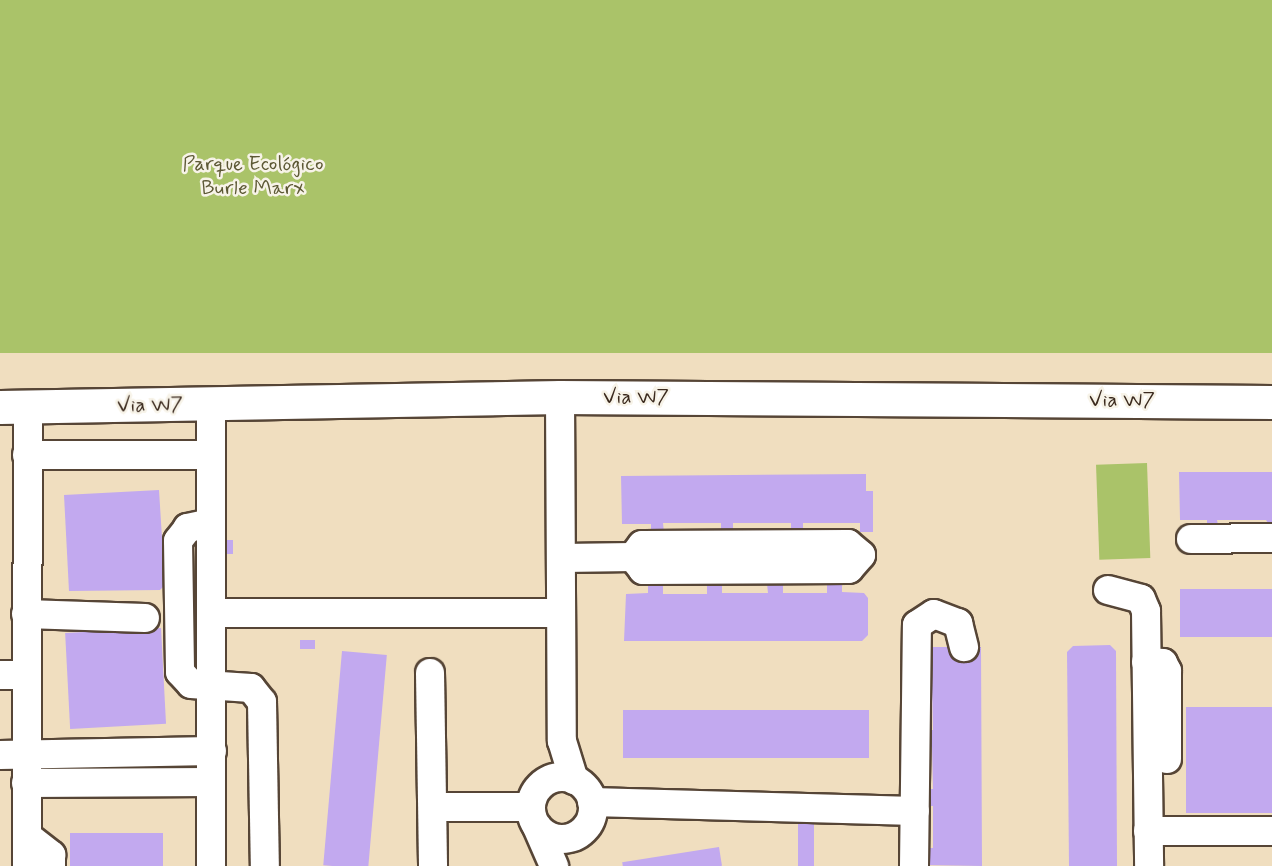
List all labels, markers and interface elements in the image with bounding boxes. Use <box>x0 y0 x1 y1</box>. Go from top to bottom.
park label: Parque Ecológico Burle Marx <box>182 151 324 201</box>
street label: Via W7 <box>603 384 669 410</box>
street label: Via W7 <box>1089 387 1155 413</box>
street label: Via W7 <box>117 392 183 418</box>

